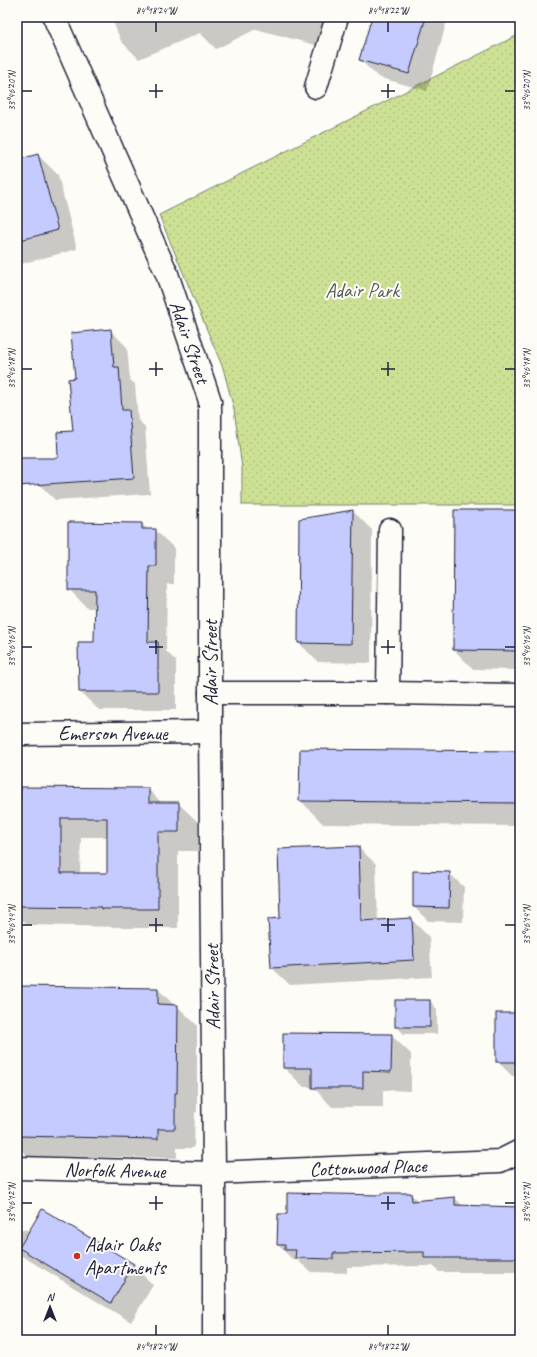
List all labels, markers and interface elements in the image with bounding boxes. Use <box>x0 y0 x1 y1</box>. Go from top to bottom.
text: 84°18'24"W <box>136 4 178 17</box>
text: 84°18'22"W <box>368 4 410 17</box>
text: 33°46'20"N <box>5 69 18 111</box>
text: 33°46'20"N <box>520 69 533 111</box>
park label: Adair Park <box>325 278 400 303</box>
street label: Adair Street <box>164 298 216 389</box>
text: 33°46'18"N <box>5 347 18 389</box>
text: 33°46'18"N <box>520 347 533 389</box>
street label: Adair Street <box>198 618 223 706</box>
text: 33°46'16"N <box>5 625 18 667</box>
text: 33°46'16"N <box>520 625 533 667</box>
street label: Emerson Avenue <box>58 721 169 746</box>
text: 33°46'14"N <box>5 903 18 945</box>
text: 33°46'14"N <box>520 903 533 945</box>
street label: Adair Street <box>199 942 226 1030</box>
street label: Cottonwood Place <box>309 1153 429 1182</box>
street label: Norfolk Avenue <box>64 1157 167 1184</box>
text: 33°46'12"N <box>5 1181 18 1223</box>
text: 33°46'12"N <box>520 1181 533 1223</box>
place label: Adair Oaks Apartments <box>85 1232 167 1280</box>
marker: Adair Oaks Apartments <box>72 1251 82 1261</box>
north arrow <box>30 1287 70 1327</box>
text: N <box>47 1290 56 1304</box>
text: 84°18'24"W <box>136 1340 178 1353</box>
text: 84°18'22"W <box>368 1340 410 1353</box>

